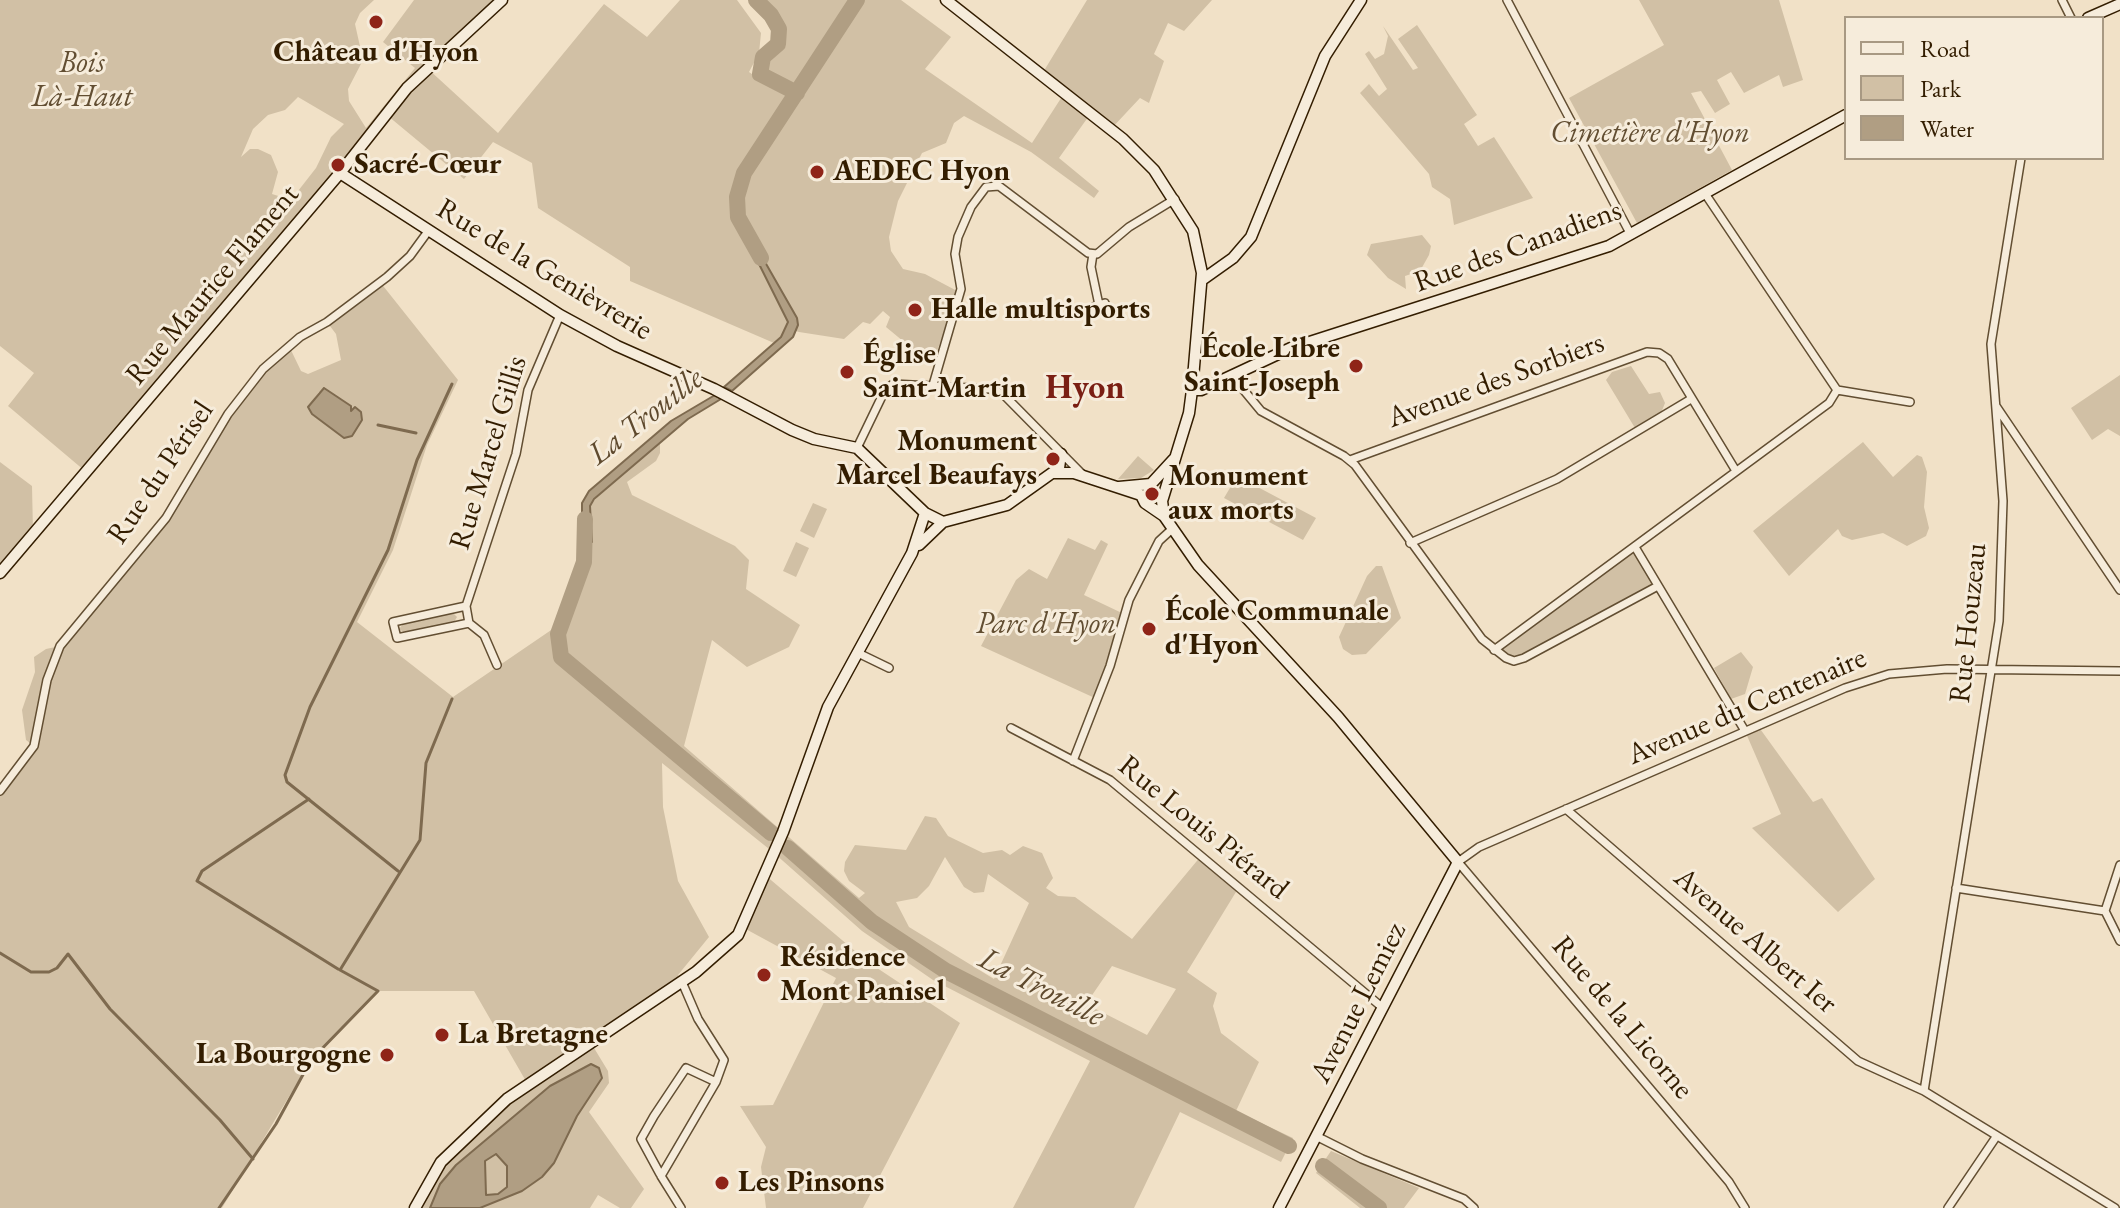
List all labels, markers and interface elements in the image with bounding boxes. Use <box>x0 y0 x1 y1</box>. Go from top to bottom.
marker: Château d'Hyon <box>367 13 385 31</box>
legend <box>1844 16 2104 160</box>
text: Road <box>1920 33 1970 64</box>
place label: Château d'Hyon <box>273 35 479 71</box>
park label: Bois Là-Haut <box>31 46 133 116</box>
text: Park <box>1920 73 1961 104</box>
text: Water <box>1920 113 1974 144</box>
park label: Cimetière d'Hyon <box>1550 116 1750 152</box>
place label: Sacré-Cœur <box>354 147 501 183</box>
place label: AEDEC Hyon <box>833 154 1010 190</box>
marker: Sacré-Cœur <box>329 156 347 174</box>
marker: AEDEC Hyon <box>808 163 826 181</box>
street label: Rue Maurice Flament <box>119 177 307 393</box>
street label: Rue de la Genièvrerie <box>430 191 658 349</box>
street label: Rue des Canadiens <box>1409 193 1627 301</box>
place label: Halle multisports <box>931 292 1150 328</box>
marker: Halle multisports <box>906 301 924 319</box>
street label: Avenue des Sorbiers <box>1383 325 1609 437</box>
place label: École Libre Saint-Joseph <box>1184 331 1340 402</box>
place label: Église Saint-Martin <box>863 337 1027 408</box>
street label: Rue Marcel Gillis <box>442 352 536 554</box>
marker: École Libre Saint-Joseph <box>1347 357 1365 375</box>
water label: La Trouille <box>581 360 711 474</box>
marker: Église Saint-Martin <box>838 363 856 381</box>
district label: Hyon <box>1045 369 1125 409</box>
street label: Rue du Périsel <box>100 395 222 551</box>
place label: Monument Marcel Beaufays <box>836 424 1037 494</box>
marker: Monument Marcel Beaufays <box>1044 450 1062 468</box>
place label: Monument aux morts <box>1168 459 1308 530</box>
marker: Monument aux morts <box>1143 485 1161 503</box>
street label: Rue Houzeau <box>1943 541 1995 705</box>
place label: École Communale d'Hyon <box>1165 594 1389 664</box>
park label: Parc d'Hyon <box>976 607 1116 643</box>
marker: École Communale d'Hyon <box>1140 620 1158 638</box>
street label: Avenue du Centenaire <box>1622 640 1872 774</box>
street label: Rue Louis Piérard <box>1110 748 1296 908</box>
street label: Avenue Albert Ier <box>1666 860 1844 1022</box>
street label: Avenue Lemiez <box>1303 917 1415 1089</box>
street label: Rue de la Licorne <box>1543 929 1701 1107</box>
place label: Résidence Mont Panisel <box>780 940 945 1010</box>
water label: La Trouille <box>972 940 1110 1036</box>
marker: Résidence Mont Panisel <box>755 966 773 984</box>
place label: La Bretagne <box>458 1017 608 1053</box>
marker: La Bretagne <box>433 1026 451 1044</box>
place label: La Bourgogne <box>196 1037 371 1073</box>
marker: La Bourgogne <box>378 1046 396 1064</box>
place label: Les Pinsons <box>738 1165 884 1201</box>
marker: Les Pinsons <box>713 1174 731 1192</box>

